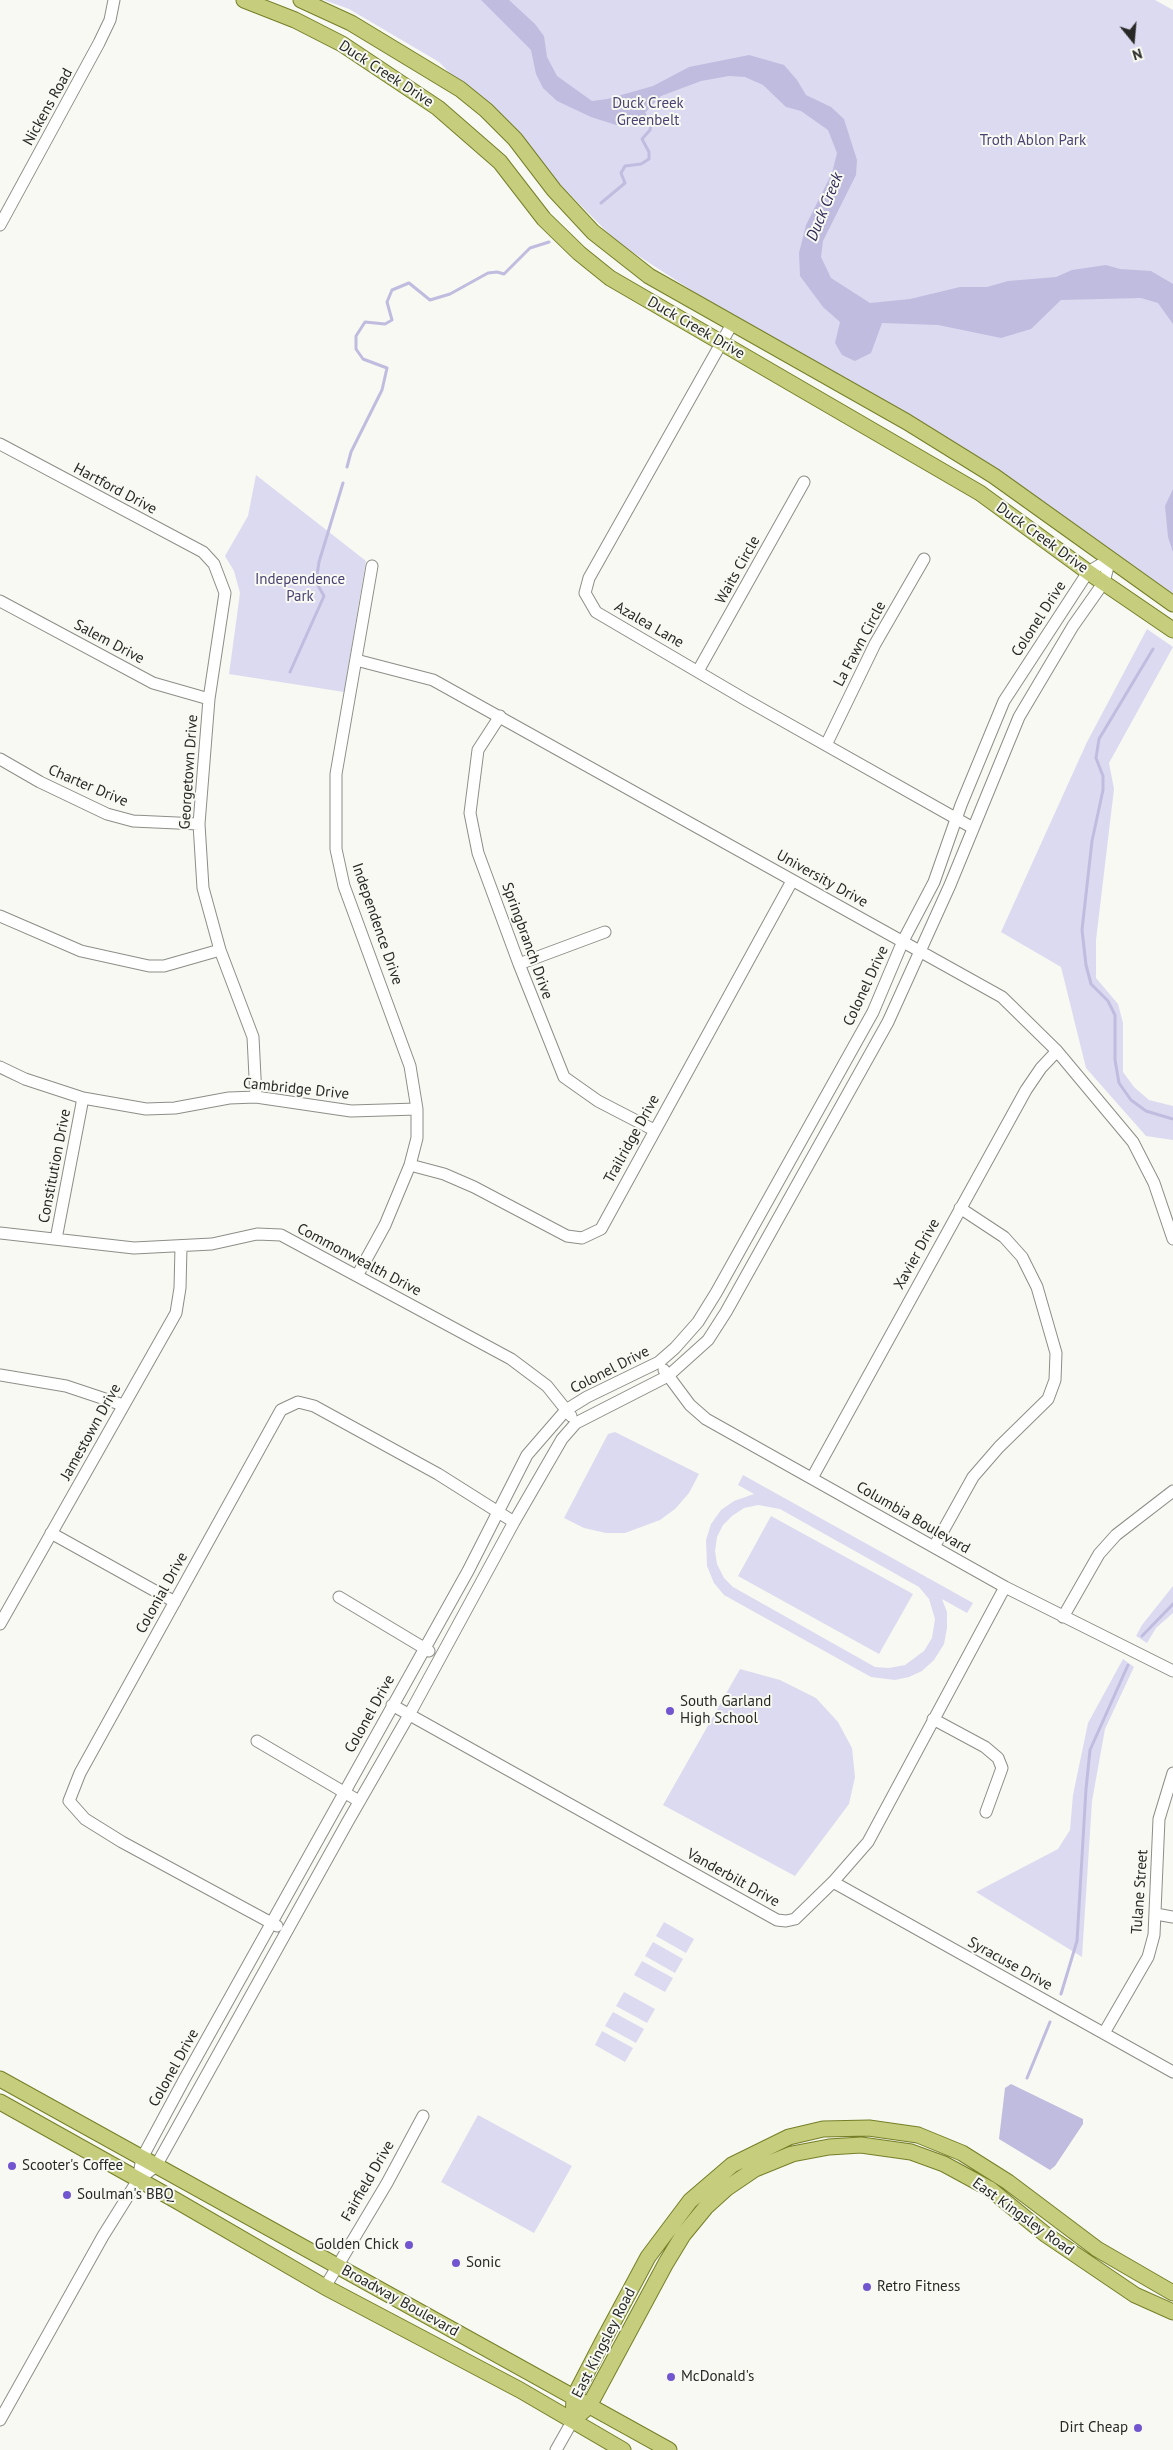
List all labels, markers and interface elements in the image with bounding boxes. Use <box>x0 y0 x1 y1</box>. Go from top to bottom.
north arrow <box>1108 15 1158 65</box>
street label: Duck Creek Drive <box>335 37 437 111</box>
text: N <box>1130 44 1144 64</box>
street label: Nickens Road <box>19 65 77 149</box>
park label: Duck Creek Greenbelt <box>612 95 684 130</box>
park label: Troth Ablon Park <box>980 132 1086 150</box>
water label: Duck Creek <box>803 170 847 244</box>
street label: Duck Creek Drive <box>644 293 748 363</box>
street label: Hartford Drive <box>70 460 160 518</box>
street label: Duck Creek Drive <box>993 499 1091 577</box>
street label: Waits Circle <box>712 533 764 607</box>
park label: Independence Park <box>255 571 345 606</box>
street label: Colonel Drive <box>1008 578 1070 660</box>
street label: Azalea Lane <box>611 598 687 652</box>
street label: La Fawn Circle <box>830 598 890 690</box>
street label: Salem Drive <box>71 616 147 668</box>
street label: Georgetown Drive <box>176 714 202 830</box>
street label: Charter Drive <box>45 761 131 811</box>
street label: University Drive <box>773 846 871 912</box>
street label: Independence Drive <box>348 861 406 987</box>
street label: Springbranch Drive <box>498 880 556 1002</box>
street label: Colonel Drive <box>840 943 892 1029</box>
street label: Cambridge Drive <box>242 1074 350 1104</box>
street label: Trailridge Drive <box>600 1092 664 1186</box>
street label: Constitution Drive <box>35 1107 75 1225</box>
street label: Xavier Drive <box>890 1216 944 1292</box>
street label: Commonwealth Drive <box>294 1220 424 1300</box>
street label: Colonel Drive <box>567 1342 653 1398</box>
street label: Jamestown Drive <box>57 1381 125 1483</box>
street label: Columbia Boulevard <box>853 1478 973 1558</box>
street label: Colonial Drive <box>132 1549 192 1637</box>
street label: Colonel Drive <box>341 1672 399 1756</box>
place label: South Garland High School <box>680 1693 771 1728</box>
marker: South Garland High School <box>664 1705 676 1717</box>
street label: Vanderbilt Drive <box>683 1845 783 1911</box>
street label: Tulane Street <box>1128 1849 1152 1935</box>
street label: Syracuse Drive <box>965 1933 1055 1995</box>
street label: Colonel Drive <box>145 2026 203 2110</box>
street label: Fairfield Drive <box>338 2137 398 2225</box>
place label: Scooter's Coffee <box>22 2157 123 2175</box>
marker: Scooter's Coffee <box>6 2160 18 2172</box>
street label: East Kingsley Road <box>969 2174 1077 2260</box>
place label: Soulman's BBQ <box>77 2186 174 2204</box>
marker: Soulman's BBQ <box>61 2189 73 2201</box>
place label: Golden Chick <box>315 2236 399 2254</box>
marker: Golden Chick <box>403 2239 415 2251</box>
place label: Sonic <box>466 2254 501 2272</box>
marker: Sonic <box>450 2257 462 2269</box>
street label: Broadway Boulevard <box>338 2261 462 2341</box>
place label: Retro Fitness <box>877 2278 960 2296</box>
marker: Retro Fitness <box>861 2281 873 2293</box>
street label: East Kingsley Road <box>569 2285 639 2401</box>
place label: McDonald's <box>681 2368 754 2386</box>
marker: McDonald's <box>665 2371 677 2383</box>
place label: Dirt Cheap <box>1060 2419 1128 2437</box>
marker: Dirt Cheap <box>1132 2422 1144 2434</box>

